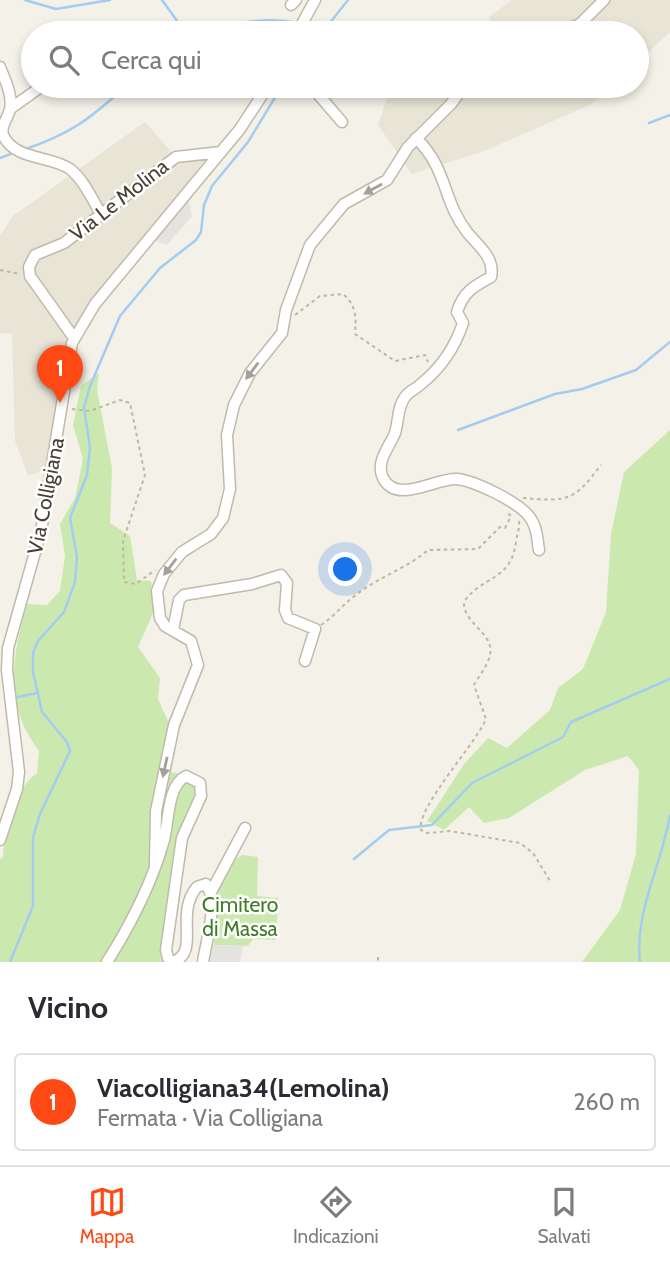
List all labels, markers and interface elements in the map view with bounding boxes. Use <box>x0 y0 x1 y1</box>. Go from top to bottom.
search box <box>21 21 649 98</box>
icon: search <box>45 41 83 79</box>
text: Cerca qui <box>101 44 202 76</box>
street label: Via Le Molina <box>64 153 173 246</box>
one-way arrow <box>363 183 383 195</box>
pin: 1 <box>37 345 83 403</box>
one-way arrow <box>245 362 259 380</box>
street label: Via Colligiana <box>22 435 69 557</box>
your location <box>328 552 362 586</box>
one-way arrow <box>164 558 178 576</box>
one-way arrow <box>160 756 171 778</box>
park label: Cimitero di Massa <box>202 892 278 941</box>
text: Vicino <box>28 989 108 1026</box>
text: Viacolligiana34(Lemolina) <box>97 1072 389 1104</box>
text: 1 <box>49 1088 57 1116</box>
text: 260 m <box>573 1088 640 1116</box>
text: Fermata · Via Colligiana <box>97 1104 323 1132</box>
tab: Mappa <box>79 1183 134 1248</box>
tab: Indicazioni <box>293 1183 379 1248</box>
tab: Salvati <box>537 1183 591 1248</box>

